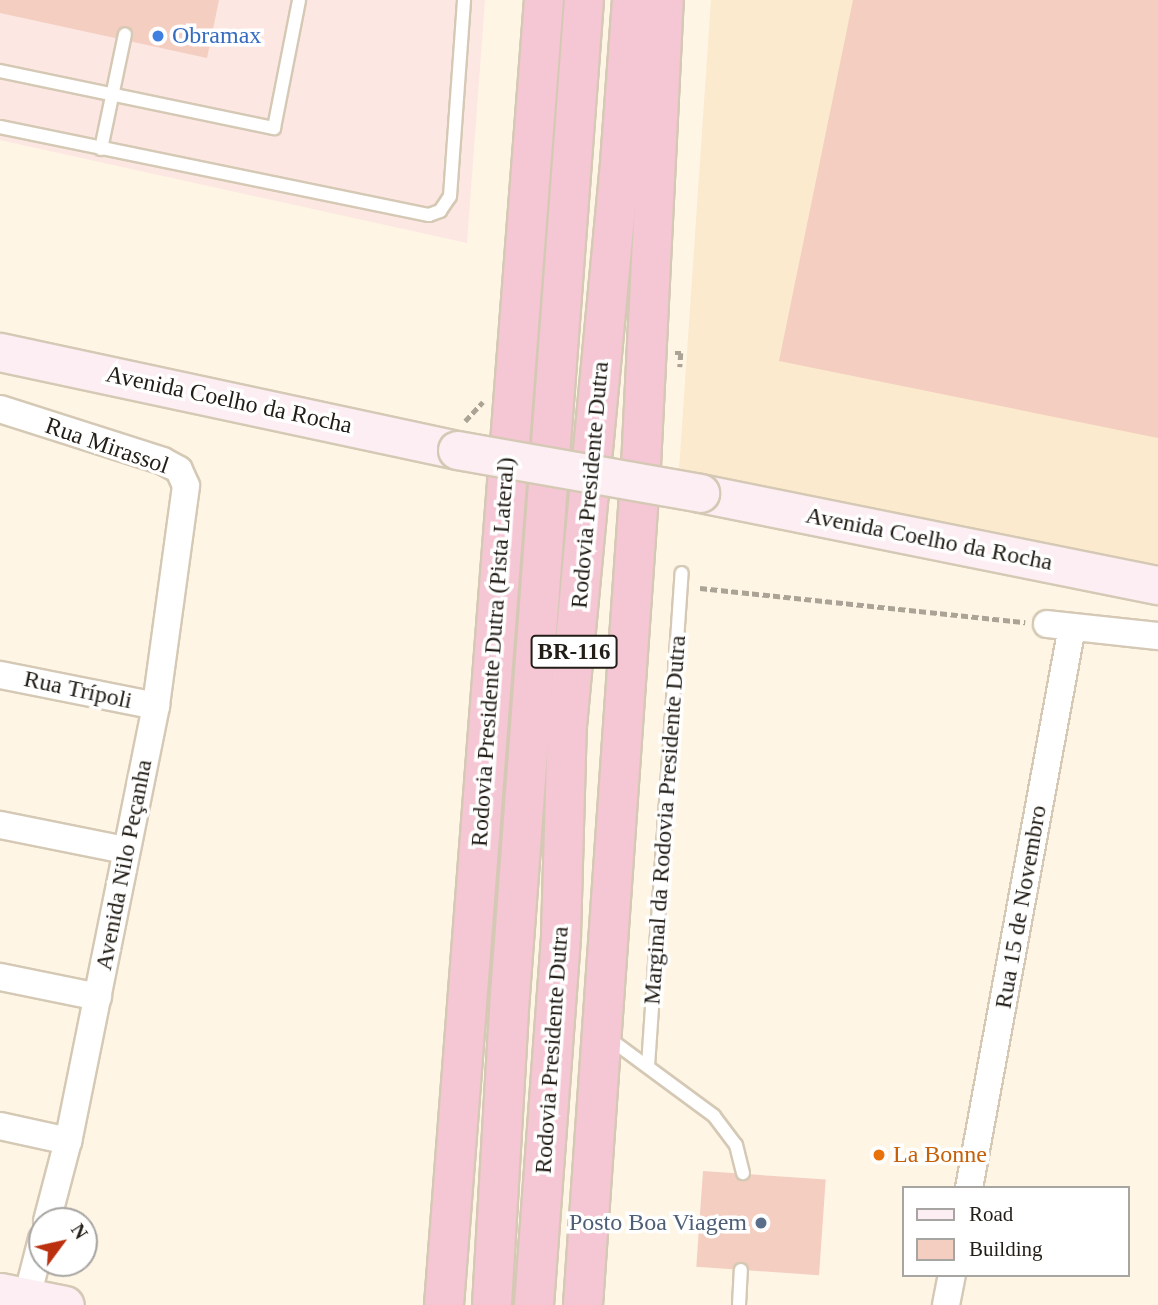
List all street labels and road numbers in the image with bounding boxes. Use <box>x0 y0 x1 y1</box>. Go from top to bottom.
street label: Avenida Coelho da Rocha <box>103 360 355 440</box>
street label: Rodovia Presidente Dutra <box>565 360 615 610</box>
street label: Rua Mirassol <box>41 411 173 481</box>
street label: Rodovia Presidente Dutra (Pista Lateral) <box>465 456 521 848</box>
street label: Avenida Coelho da Rocha <box>803 501 1055 577</box>
road number: BR-116 <box>530 632 618 672</box>
street label: Marginal da Rodovia Presidente Dutra <box>638 634 692 1006</box>
street label: Rua Trípoli <box>21 664 135 716</box>
street label: Avenida Nilo Peçanha <box>89 757 159 973</box>
street label: Rua 15 de Novembro <box>989 803 1053 1011</box>
street label: Rodovia Presidente Dutra <box>529 925 575 1175</box>

